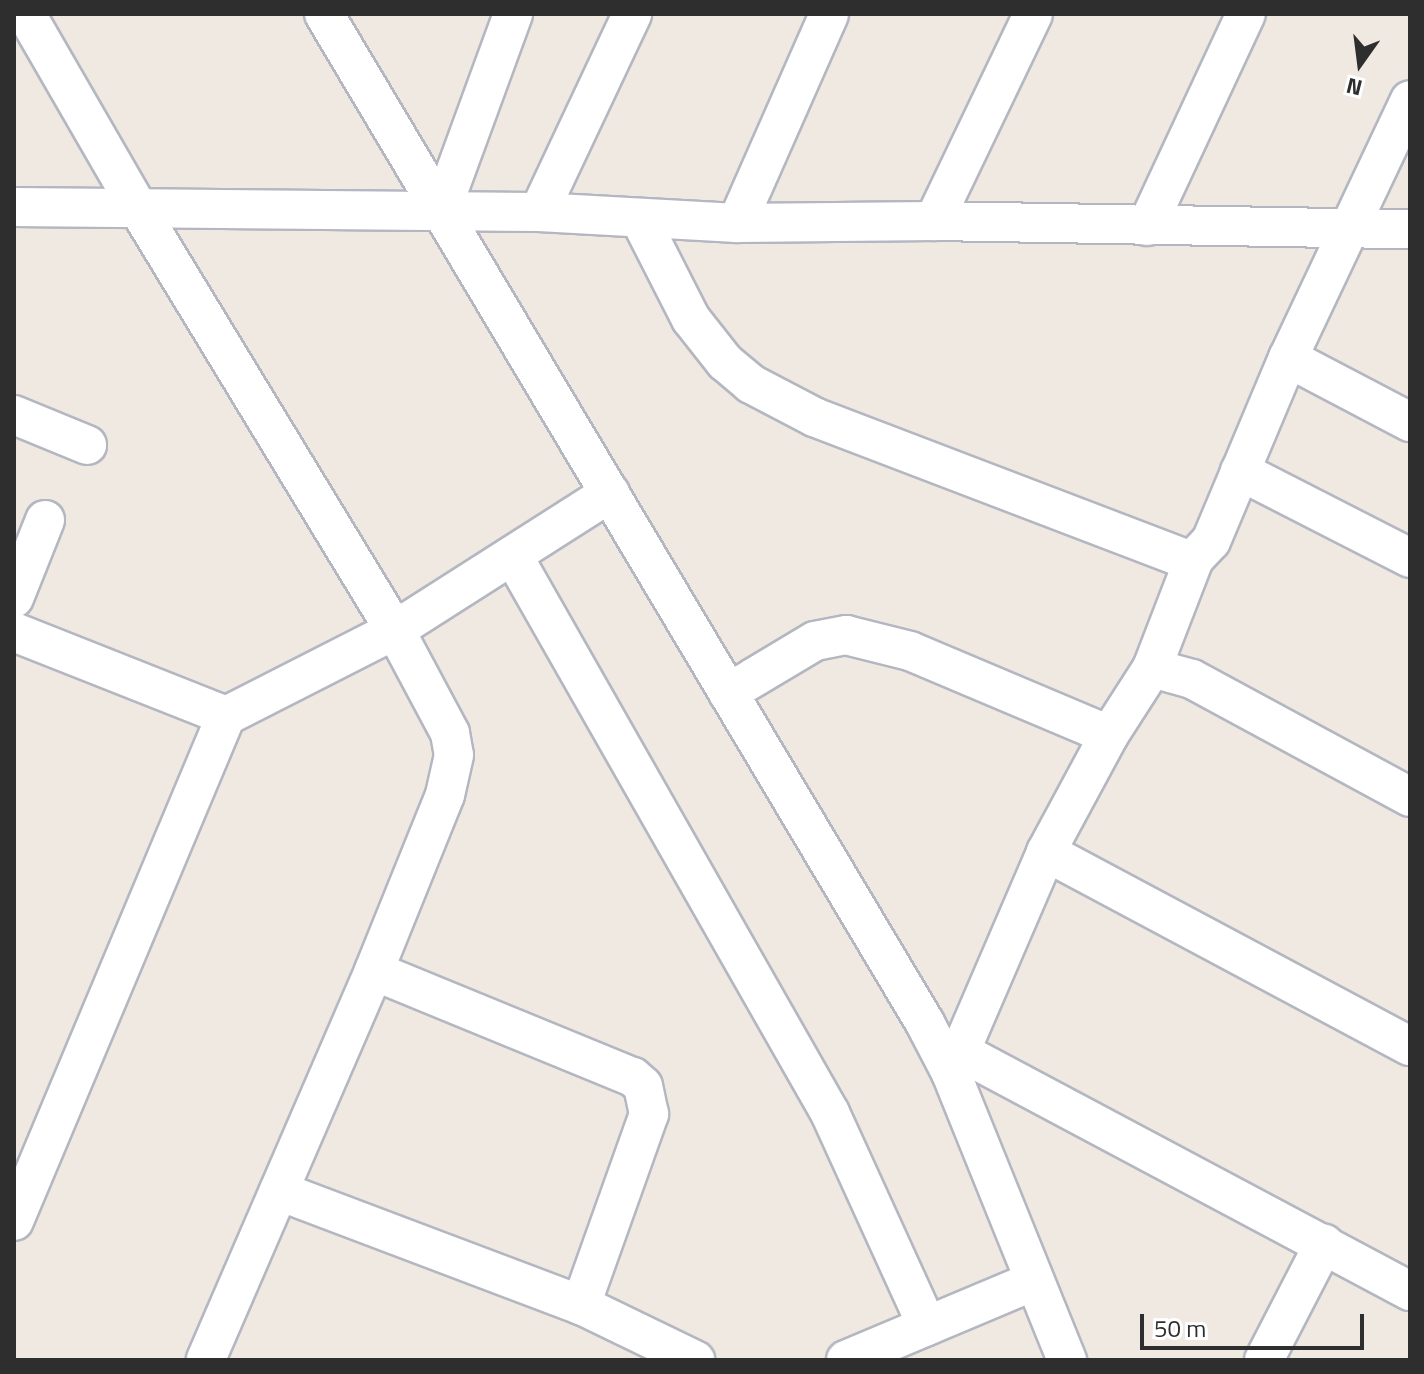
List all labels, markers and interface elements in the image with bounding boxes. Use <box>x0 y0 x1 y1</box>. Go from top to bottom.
north arrow <box>1320 24 1400 104</box>
text: N <box>1343 69 1366 106</box>
scale bar <box>1144 1298 1368 1348</box>
text: 50 m <box>1154 1310 1206 1346</box>

